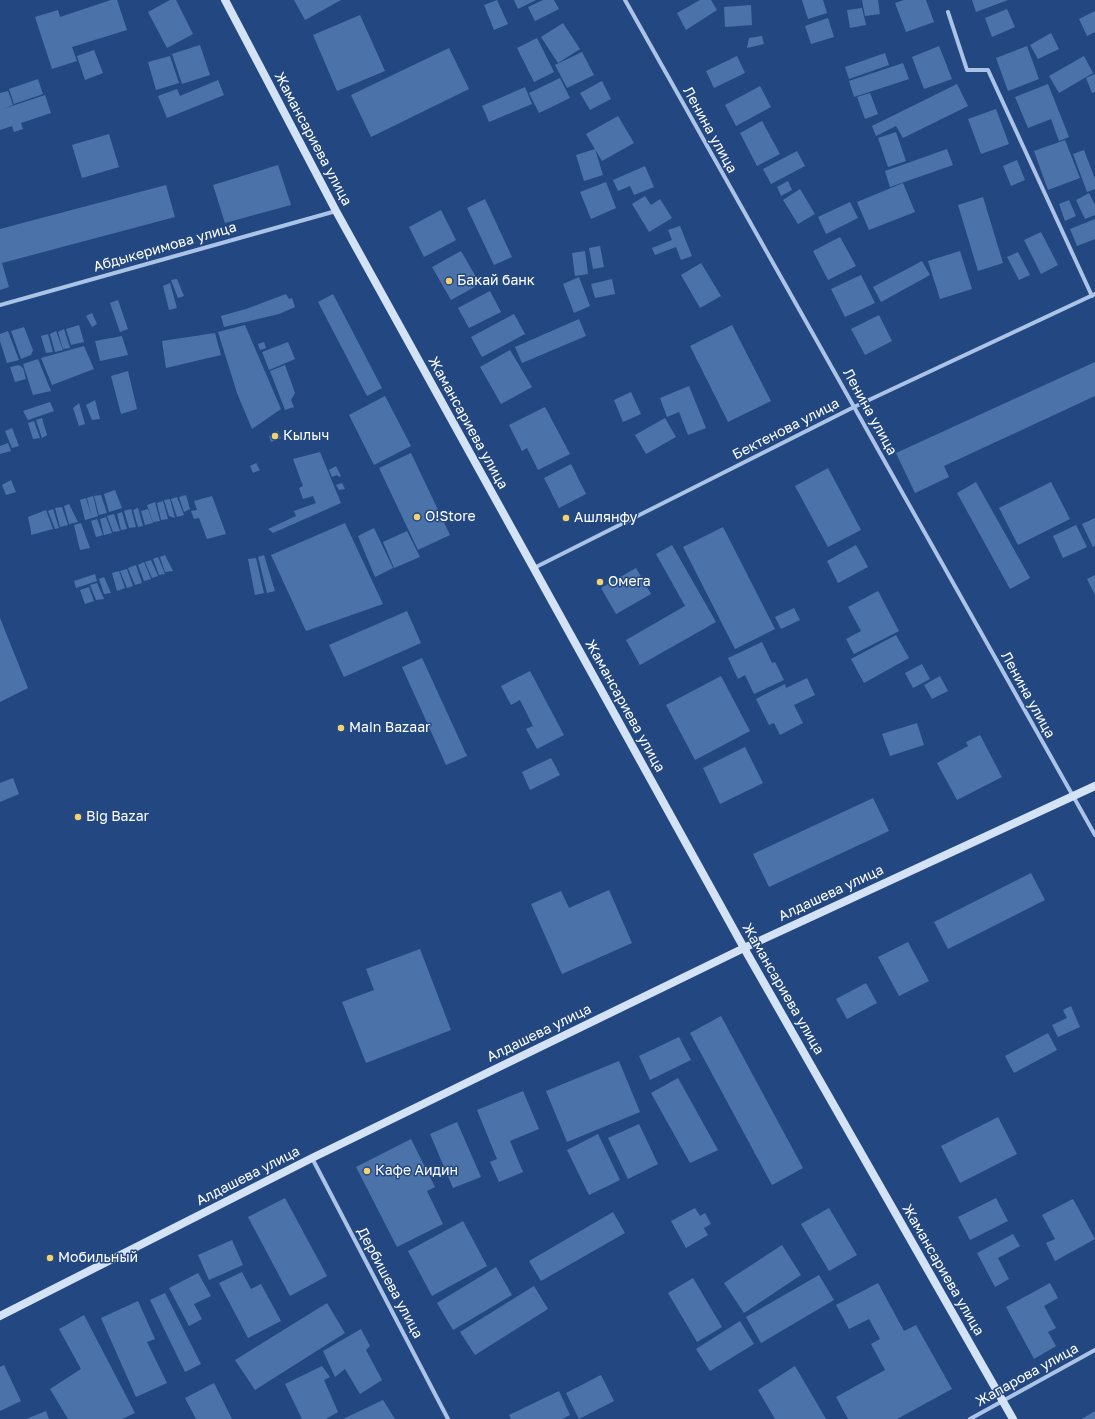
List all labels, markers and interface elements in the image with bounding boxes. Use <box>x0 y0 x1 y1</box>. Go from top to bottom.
street label: Жамансариева улица <box>271 69 355 209</box>
street label: Ленина улица <box>679 84 741 176</box>
street label: Абдыкеримова улица <box>92 219 238 275</box>
place label: Бакай банк <box>457 273 535 289</box>
marker: Бакай банк <box>444 276 454 286</box>
street label: Жамансариева улица <box>425 354 511 492</box>
street label: Ленина улица <box>839 366 901 458</box>
street label: Бектенова улица <box>730 395 842 463</box>
place label: Кылыч <box>283 428 329 444</box>
marker: Кылыч <box>270 431 280 441</box>
place label: O!Store <box>425 509 476 525</box>
place label: Ашлянфу <box>574 510 637 526</box>
marker: O!Store <box>412 512 422 522</box>
marker: Ашлянфу <box>561 513 571 523</box>
place label: Омега <box>608 574 651 590</box>
marker: Омега <box>595 577 605 587</box>
street label: Жамансариева улица <box>582 637 668 775</box>
street label: Ленина улица <box>997 649 1059 741</box>
place label: Main Bazaar <box>349 720 431 736</box>
marker: Main Bazaar <box>336 723 346 733</box>
place label: Big Bazar <box>86 809 149 825</box>
marker: Big Bazar <box>73 812 83 822</box>
street label: Алдашева улица <box>776 861 886 925</box>
street label: Жамансариева улица <box>739 920 827 1058</box>
street label: Алдашева улица <box>484 1000 594 1066</box>
street label: Алдашева улица <box>193 1143 303 1209</box>
place label: Кафе Аидин <box>375 1163 458 1179</box>
marker: Кафе Аидин <box>362 1166 372 1176</box>
street label: Жамансариева улица <box>899 1201 987 1339</box>
street label: Дербишева улица <box>354 1225 426 1341</box>
place label: Мобильный <box>58 1250 138 1266</box>
marker: Мобильный <box>45 1253 55 1263</box>
street label: Жапарова улица <box>973 1340 1081 1410</box>

